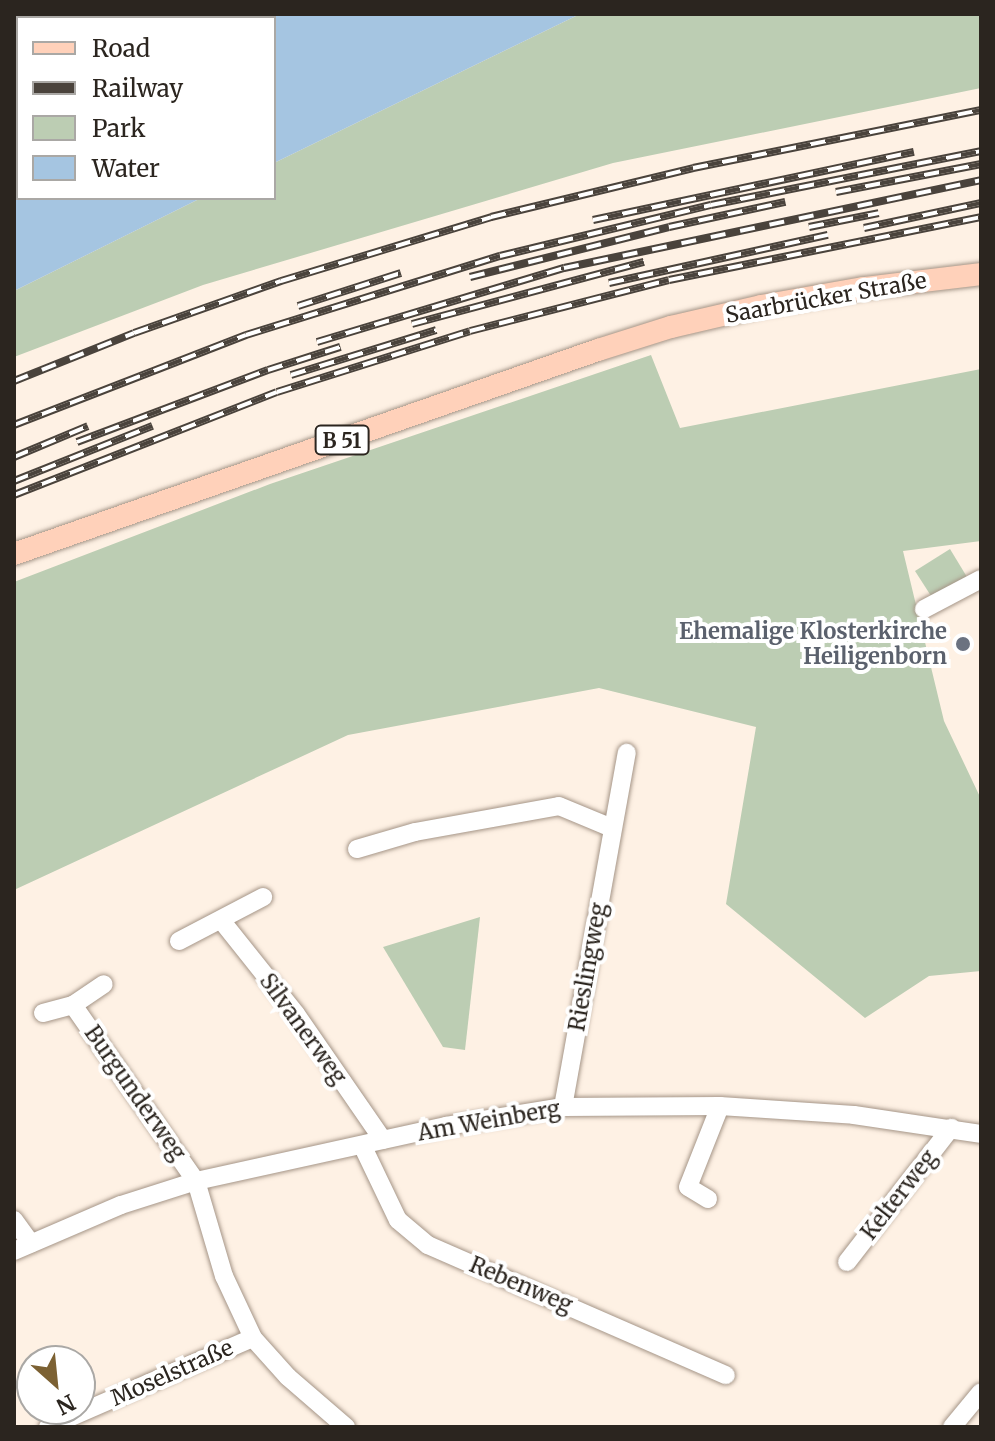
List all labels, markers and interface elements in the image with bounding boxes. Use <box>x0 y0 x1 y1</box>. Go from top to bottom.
legend <box>16 16 276 200</box>
text: Road <box>92 33 150 64</box>
text: Railway <box>92 73 183 104</box>
text: Park <box>92 113 145 144</box>
text: Water <box>92 153 160 184</box>
street label: Saarbrücker Straße <box>723 267 929 329</box>
road number: B 51 <box>314 424 370 456</box>
place label: Ehemalige Klosterkirche Heiligenborn <box>679 618 947 670</box>
marker: Ehemalige Klosterkirche Heiligenborn <box>954 635 972 653</box>
street label: Rieslingweg <box>564 901 612 1033</box>
street label: Silvanerweg <box>254 969 352 1089</box>
street label: Burgunderweg <box>79 1021 191 1165</box>
street label: Am Weinberg <box>416 1095 562 1147</box>
street label: Kelterweg <box>856 1145 942 1245</box>
street label: Rebenweg <box>466 1251 576 1319</box>
street label: Moselstraße <box>107 1334 237 1412</box>
north arrow <box>16 1345 96 1425</box>
text: N <box>52 1388 80 1421</box>

